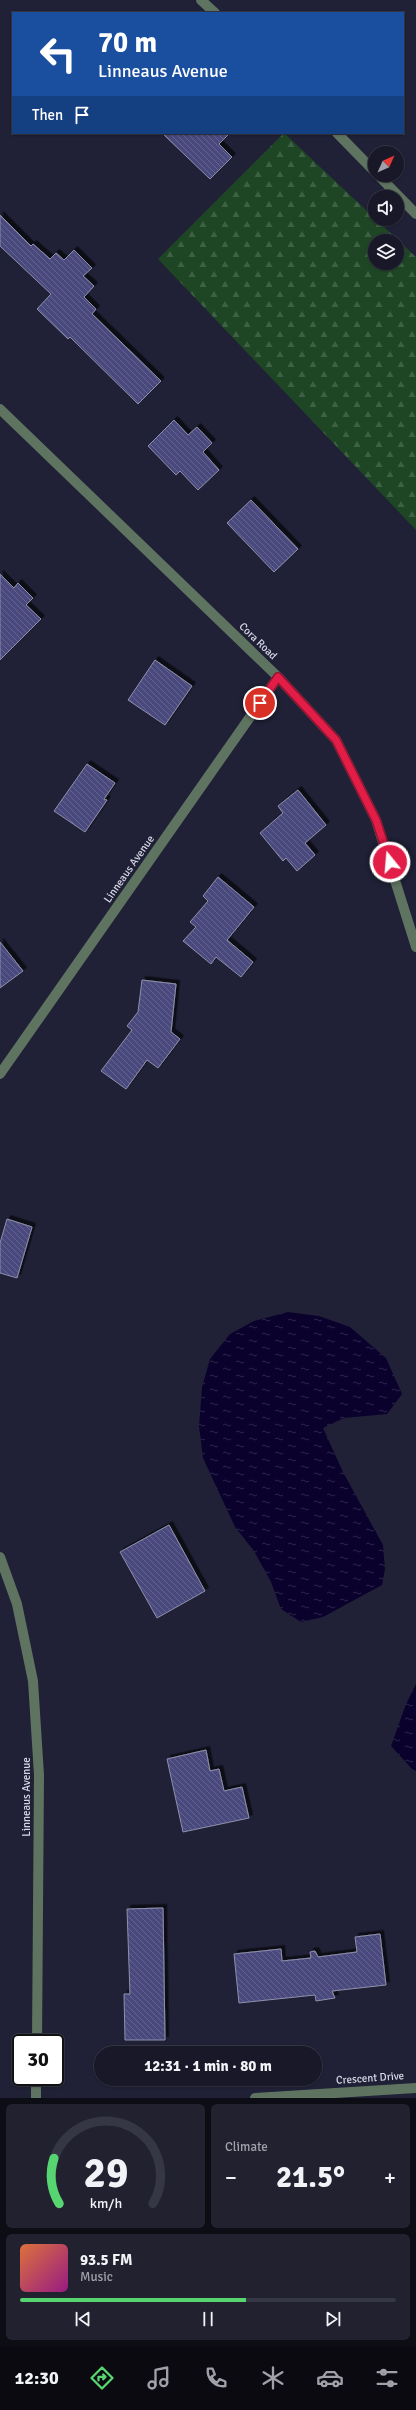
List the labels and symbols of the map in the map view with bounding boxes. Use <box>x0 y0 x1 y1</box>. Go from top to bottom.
north arrow <box>368 146 404 182</box>
street label: Cora Road <box>236 620 280 662</box>
pin <box>243 686 277 720</box>
street label: Linneaus Avenue <box>101 833 157 905</box>
position arrow <box>369 841 411 883</box>
street label: Linneaus Avenue <box>20 1757 33 1837</box>
speed limit sign: 30 <box>12 2034 64 2086</box>
street label: Crescent Drive <box>335 2069 405 2087</box>

